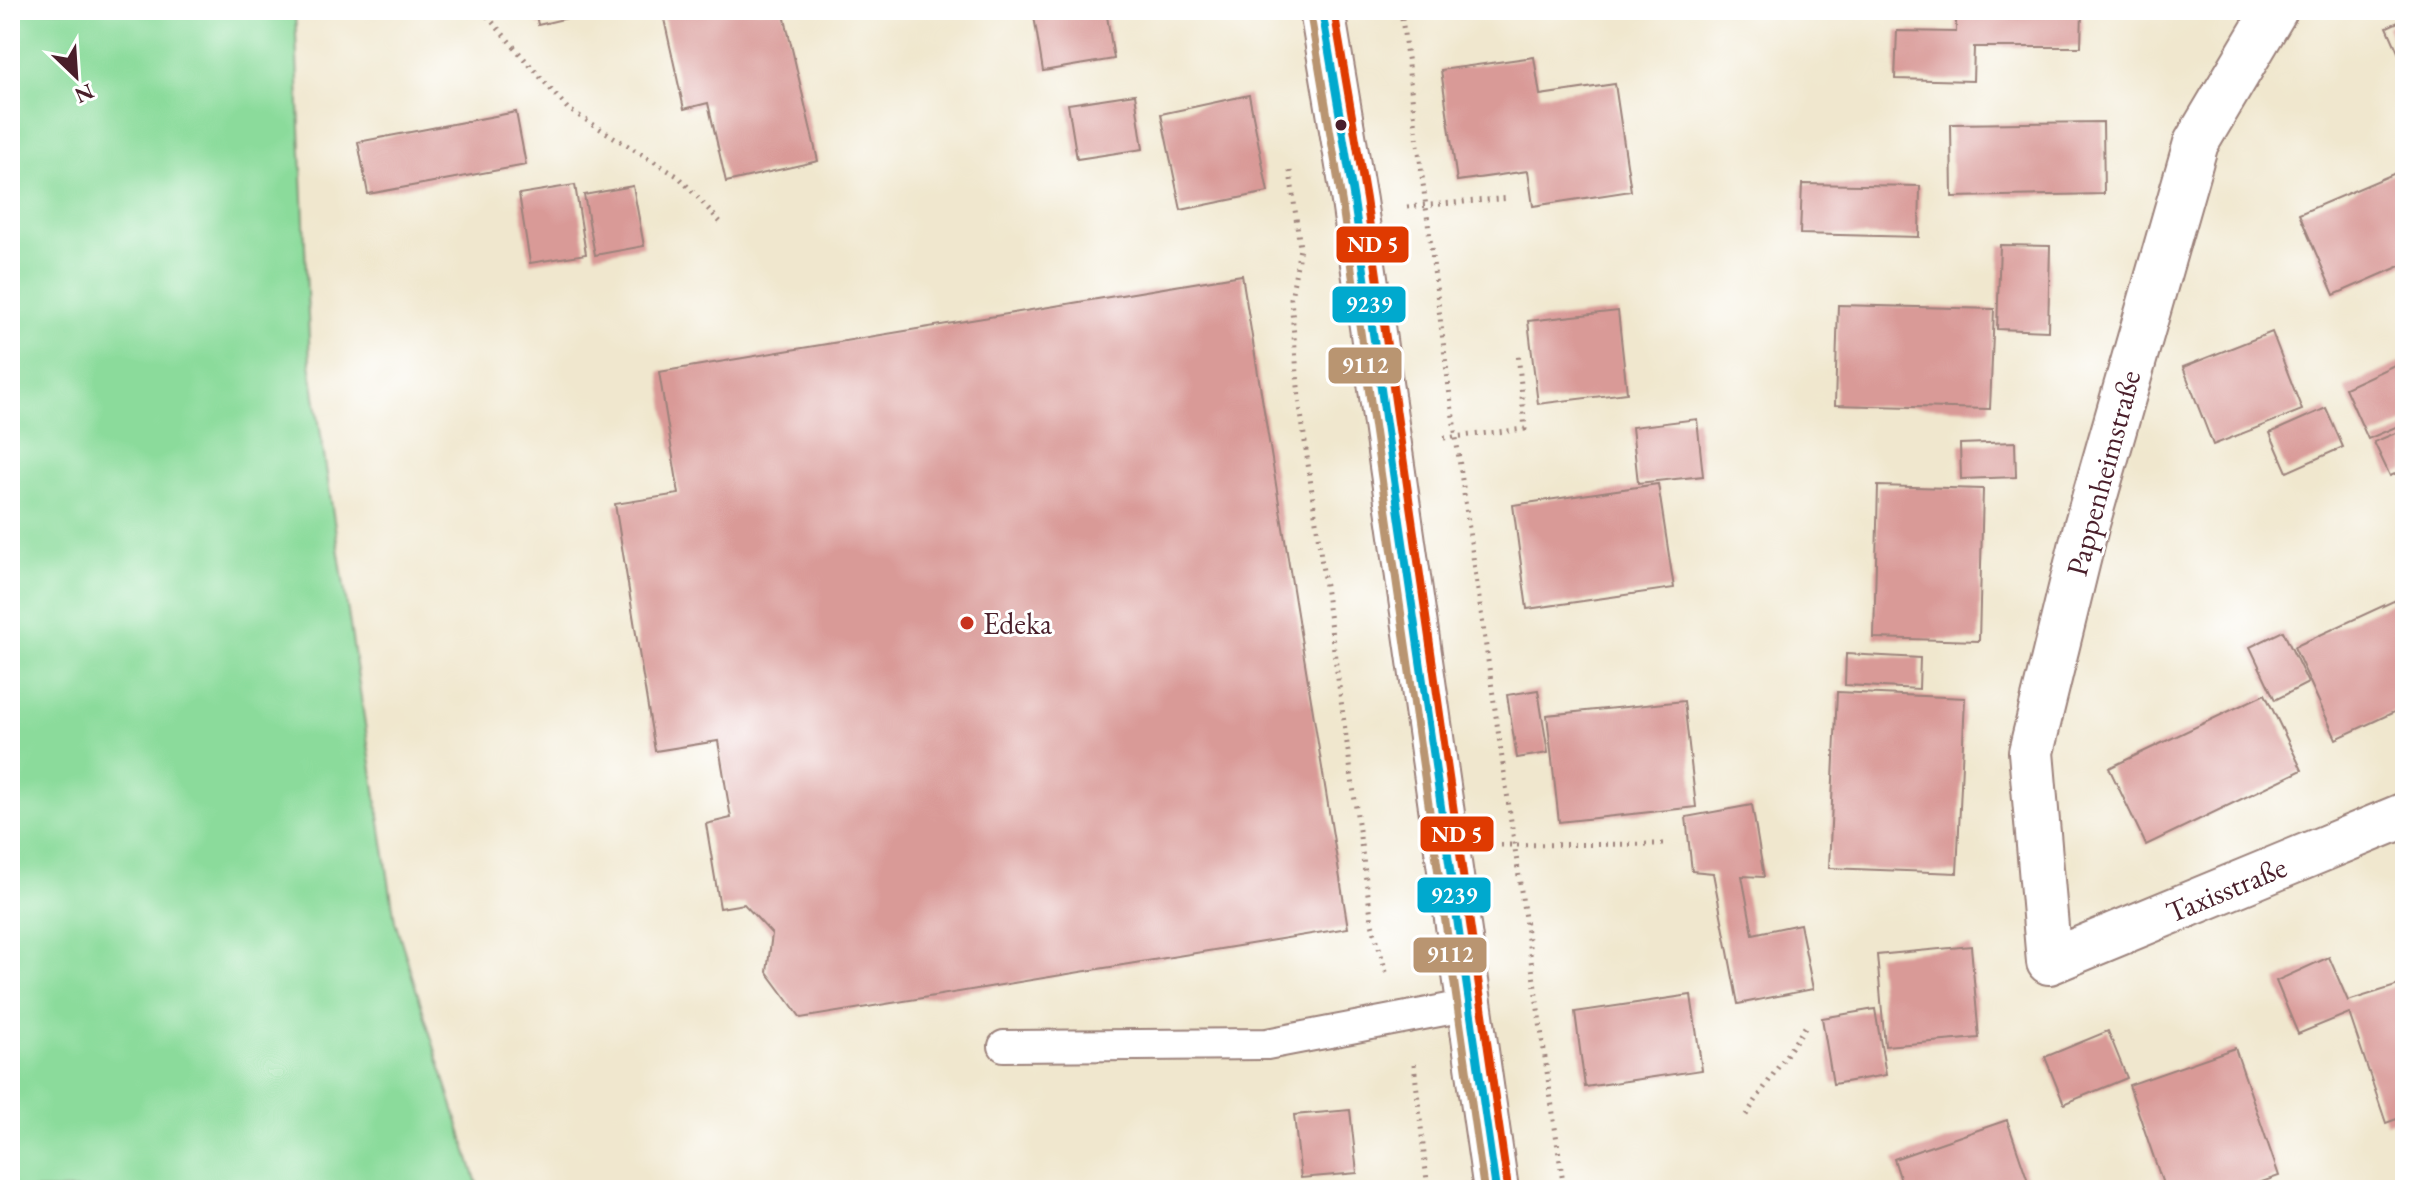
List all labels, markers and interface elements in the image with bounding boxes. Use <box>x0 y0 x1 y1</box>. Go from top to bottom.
north arrow <box>36 36 116 116</box>
text: N <box>70 77 98 111</box>
unlabelled marker <box>1333 117 1349 133</box>
line badge: ND 5 <box>1335 225 1410 264</box>
text: ND 5 <box>1347 230 1399 259</box>
line badge: 9239 <box>1331 285 1407 324</box>
text: 9239 <box>1346 290 1393 319</box>
line badge: 9112 <box>1327 346 1403 385</box>
text: 9112 <box>1342 351 1389 380</box>
street label: Pappenheimstraße <box>2057 366 2149 580</box>
place label: Edeka <box>983 604 1052 643</box>
marker: Edeka <box>958 614 976 632</box>
line badge: ND 5 <box>1419 815 1495 853</box>
text: ND 5 <box>1431 820 1483 849</box>
street label: Taxisstraße <box>2160 847 2292 931</box>
line badge: 9239 <box>1416 876 1492 914</box>
text: 9239 <box>1431 881 1478 910</box>
line badge: 9112 <box>1412 936 1488 974</box>
text: 9112 <box>1427 940 1474 969</box>

